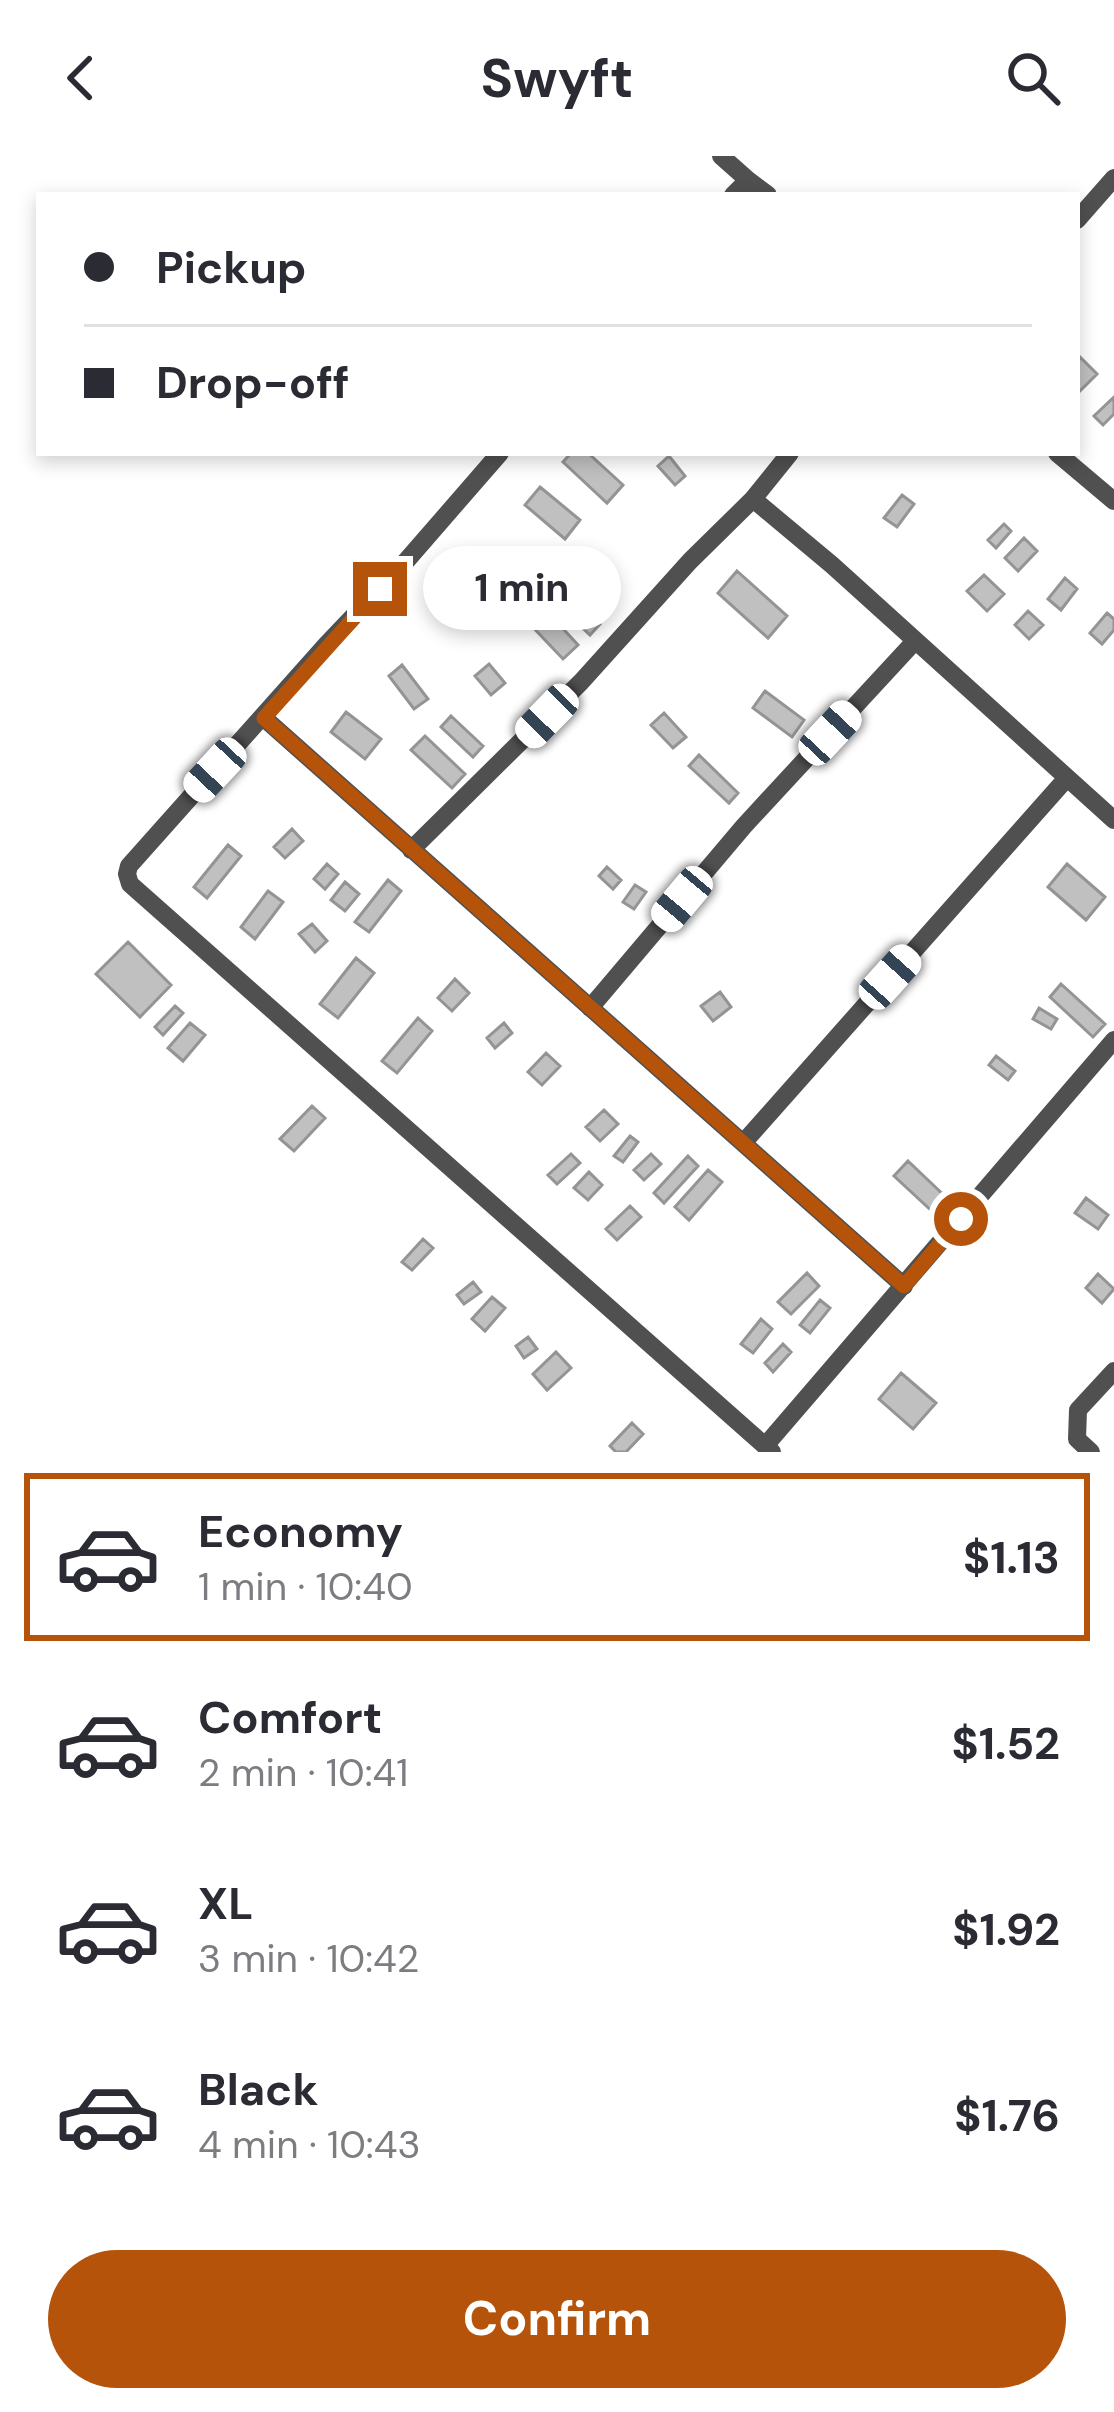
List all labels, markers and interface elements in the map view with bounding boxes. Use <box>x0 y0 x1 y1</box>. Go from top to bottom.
text: Swyft <box>481 43 633 114</box>
icon: back <box>48 45 114 111</box>
icon: search <box>1000 45 1066 111</box>
text: Pickup <box>156 238 306 297</box>
text: Drop-off <box>156 353 350 412</box>
callout: 1 min <box>422 547 620 631</box>
route end <box>353 562 407 616</box>
text: 1 min <box>475 562 569 613</box>
car <box>509 678 585 754</box>
car <box>792 694 868 772</box>
car <box>177 731 253 809</box>
car <box>645 860 719 938</box>
car <box>853 938 927 1016</box>
route start <box>934 1192 988 1246</box>
text: Economy <box>198 1502 403 1561</box>
icon: car <box>54 1503 162 1611</box>
text: $1.13 <box>963 1528 1060 1587</box>
text: 1 min · 10:40 <box>198 1561 413 1612</box>
text: Comfort <box>198 1688 382 1747</box>
icon: car <box>54 1689 162 1797</box>
text: $1.52 <box>951 1714 1060 1773</box>
text: 2 min · 10:41 <box>198 1747 408 1798</box>
text: XL <box>198 1874 253 1933</box>
icon: car <box>54 1875 162 1983</box>
text: $1.92 <box>952 1900 1060 1959</box>
text: 3 min · 10:42 <box>198 1933 419 1984</box>
text: Black <box>198 2060 318 2119</box>
icon: car <box>54 2061 162 2169</box>
text: $1.76 <box>954 2086 1060 2145</box>
text: 4 min · 10:43 <box>198 2119 420 2170</box>
button: Confirm <box>48 2250 1066 2388</box>

